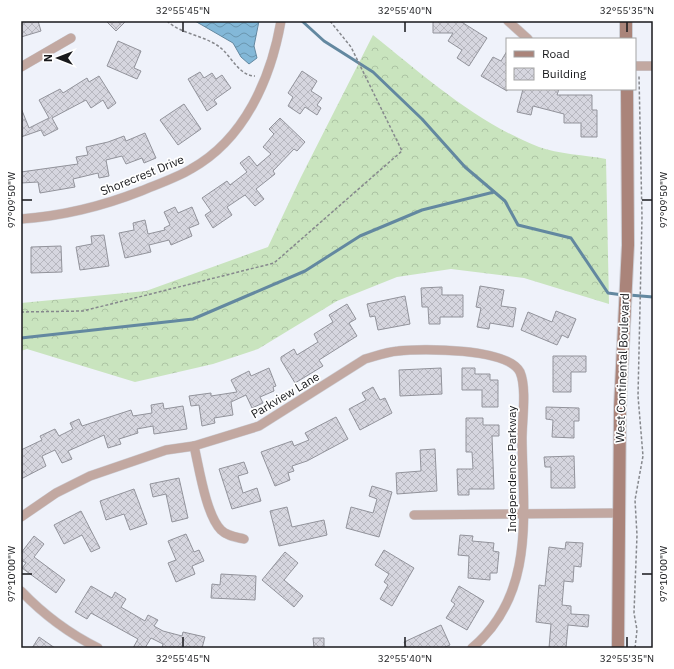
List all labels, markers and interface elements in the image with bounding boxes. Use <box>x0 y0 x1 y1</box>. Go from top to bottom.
text: 32°55'45"N <box>156 4 210 17</box>
text: 32°55'40"N <box>378 4 432 17</box>
text: 32°55'35"N <box>600 4 654 17</box>
north arrow <box>38 38 78 78</box>
legend <box>506 38 636 90</box>
text: Road <box>542 46 570 61</box>
text: N <box>41 54 55 62</box>
text: Building <box>542 66 587 81</box>
street label: Shorecrest Drive <box>98 151 186 199</box>
text: 97°09'50"W <box>5 172 18 228</box>
text: 97°09'50"W <box>657 172 670 228</box>
street label: West Continental Boulevard <box>612 293 632 443</box>
street label: Parkview Lane <box>248 368 322 421</box>
street label: Independence Parkway <box>504 405 519 533</box>
text: 97°10'00"W <box>5 546 18 602</box>
text: 97°10'00"W <box>657 546 670 602</box>
text: 32°55'45"N <box>156 652 210 665</box>
text: 32°55'40"N <box>378 652 432 665</box>
text: 32°55'35"N <box>600 652 654 665</box>

